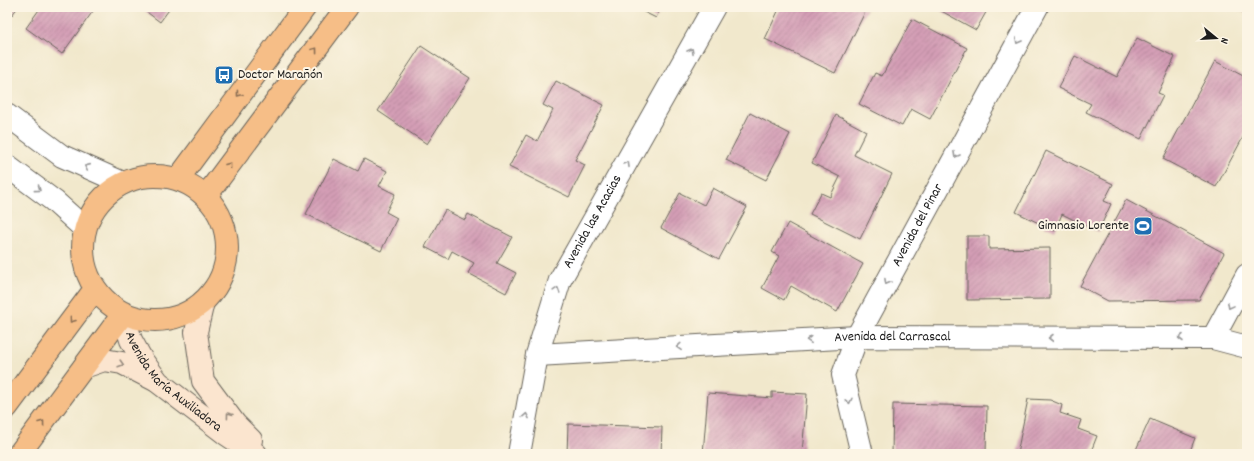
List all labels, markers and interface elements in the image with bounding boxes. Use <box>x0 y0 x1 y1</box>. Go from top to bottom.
north arrow <box>1196 18 1236 58</box>
text: N <box>1215 35 1232 46</box>
one-way arrow <box>1015 37 1023 44</box>
one-way arrow <box>310 47 317 54</box>
one-way arrow <box>686 47 693 55</box>
bus stop icon: Doctor Marañón <box>213 64 235 86</box>
place label: Doctor Marañón <box>238 65 323 85</box>
one-way arrow <box>237 90 244 97</box>
one-way arrow <box>953 151 961 159</box>
one-way arrow <box>622 161 629 168</box>
one-way arrow <box>224 163 231 170</box>
one-way arrow <box>84 164 92 172</box>
street label: Avenida las Acacias <box>558 171 627 272</box>
street label: Avenida del Pinar <box>887 180 949 270</box>
one-way arrow <box>34 184 41 191</box>
sports icon: Gimnasio Lorente <box>1132 215 1154 237</box>
place label: Gimnasio Lorente <box>1038 216 1129 236</box>
one-way arrow <box>884 278 892 285</box>
one-way arrow <box>552 286 561 293</box>
one-way arrow <box>1228 302 1235 309</box>
one-way arrow <box>69 316 77 323</box>
street label: Avenida del Carrascal <box>834 327 951 348</box>
street label: Avenida María Auxiliadora <box>119 329 226 437</box>
one-way arrow <box>1048 334 1054 342</box>
one-way arrow <box>1178 334 1184 342</box>
one-way arrow <box>806 336 812 344</box>
one-way arrow <box>676 343 682 352</box>
one-way arrow <box>117 359 124 368</box>
one-way arrow <box>844 397 853 404</box>
one-way arrow <box>226 413 233 420</box>
one-way arrow <box>521 413 530 419</box>
one-way arrow <box>37 420 44 427</box>

